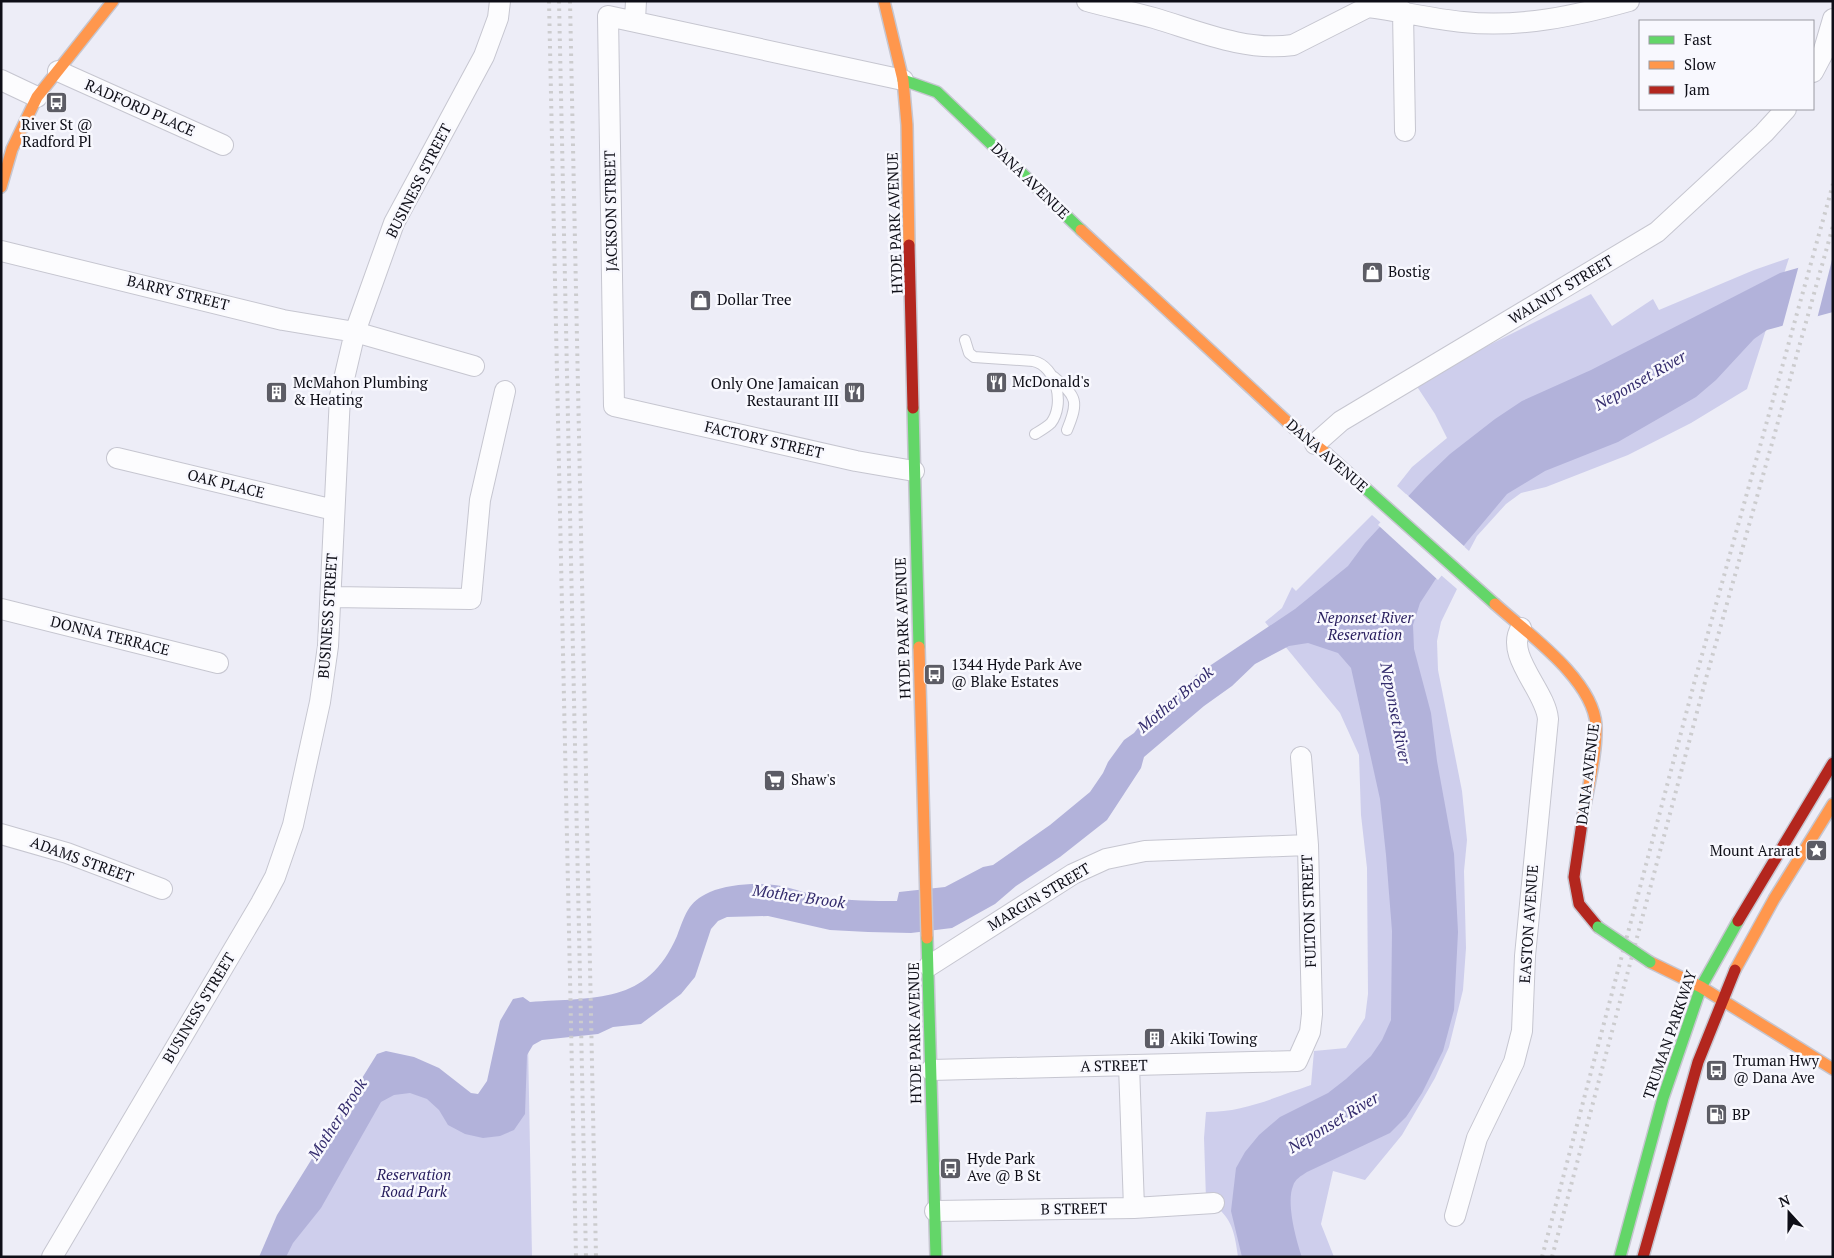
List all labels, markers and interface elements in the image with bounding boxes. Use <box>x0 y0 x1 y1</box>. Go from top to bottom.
legend <box>1639 20 1814 110</box>
text: Fast <box>1684 29 1712 49</box>
text: Slow <box>1684 54 1717 74</box>
street label: RADFORD PLACE <box>82 74 199 140</box>
text: Jam <box>1684 79 1710 99</box>
bus stop icon: River St @ Radford Pl <box>45 90 69 114</box>
place label: River St @ Radford Pl <box>21 114 93 151</box>
street label: BUSINESS STREET <box>381 120 456 241</box>
street label: DANA AVENUE <box>987 138 1074 223</box>
street label: JACKSON STREET <box>599 150 621 272</box>
street label: HYDE PARK AVENUE <box>882 152 906 294</box>
street label: WALNUT STREET <box>1504 250 1617 328</box>
shop icon: Bostig <box>1360 260 1384 284</box>
place label: Bostig <box>1388 261 1431 281</box>
street label: BARRY STREET <box>125 270 231 314</box>
shop icon: Dollar Tree <box>689 288 713 312</box>
place label: Dollar Tree <box>717 289 792 309</box>
water label: Neponset River <box>1589 344 1691 416</box>
restaurant icon: McDonald's <box>984 370 1008 394</box>
place label: McDonald's <box>1012 371 1090 391</box>
place label: McMahon Plumbing & Heating <box>293 372 429 409</box>
place label: Only One Jamaican Restaurant III <box>711 373 839 410</box>
building icon: McMahon Plumbing & Heating <box>265 380 289 404</box>
restaurant icon: Only One Jamaican Restaurant III <box>843 381 867 405</box>
street label: DANA AVENUE <box>1283 414 1373 496</box>
street label: FACTORY STREET <box>703 416 826 462</box>
street label: OAK PLACE <box>186 464 267 502</box>
street label: BUSINESS STREET <box>313 553 341 679</box>
street label: HYDE PARK AVENUE <box>890 557 914 699</box>
park label: Neponset River Reservation <box>1316 607 1414 644</box>
street label: DONNA TERRACE <box>49 611 172 660</box>
place label: 1344 Hyde Park Ave @ Blake Estates <box>951 654 1082 691</box>
water label: Mother Brook <box>1132 660 1218 738</box>
water label: Neponset River <box>1375 660 1417 766</box>
bus stop icon: 1344 Hyde Park Ave @ Blake Estates <box>923 662 947 686</box>
street label: DANA AVENUE <box>1571 722 1603 826</box>
supermarket icon: Shaw's <box>763 768 787 792</box>
place label: Shaw's <box>791 769 836 789</box>
street label: ADAMS STREET <box>28 831 137 887</box>
place icon: Mount Ararat <box>1804 839 1828 863</box>
place label: Mount Ararat <box>1710 840 1800 860</box>
street label: FULTON STREET <box>1296 854 1320 968</box>
street label: MARGIN STREET <box>984 858 1093 935</box>
street label: EASTON AVENUE <box>1514 864 1542 984</box>
water label: Mother Brook <box>750 878 847 913</box>
street label: BUSINESS STREET <box>157 948 239 1067</box>
street label: HYDE PARK AVENUE <box>903 962 925 1104</box>
street label: TRUMAN PARKWAY <box>1638 967 1701 1102</box>
building icon: Akiki Towing <box>1142 1027 1166 1051</box>
place label: Akiki Towing <box>1170 1028 1258 1048</box>
place label: Truman Hwy @ Dana Ave <box>1733 1050 1820 1087</box>
street label: A STREET <box>1080 1054 1148 1076</box>
bus stop icon: Truman Hwy @ Dana Ave <box>1705 1058 1729 1082</box>
water label: Mother Brook <box>302 1074 372 1165</box>
water label: Neponset River <box>1283 1086 1383 1158</box>
fuel station icon: BP <box>1704 1103 1728 1127</box>
place label: BP <box>1732 1104 1750 1124</box>
place label: Hyde Park Ave @ B St <box>967 1148 1041 1185</box>
bus stop icon: Hyde Park Ave @ B St <box>939 1156 963 1180</box>
park label: Reservation Road Park <box>376 1164 451 1201</box>
north arrow <box>1764 1188 1814 1238</box>
text: N <box>1776 1189 1793 1211</box>
street label: B STREET <box>1041 1197 1107 1219</box>

